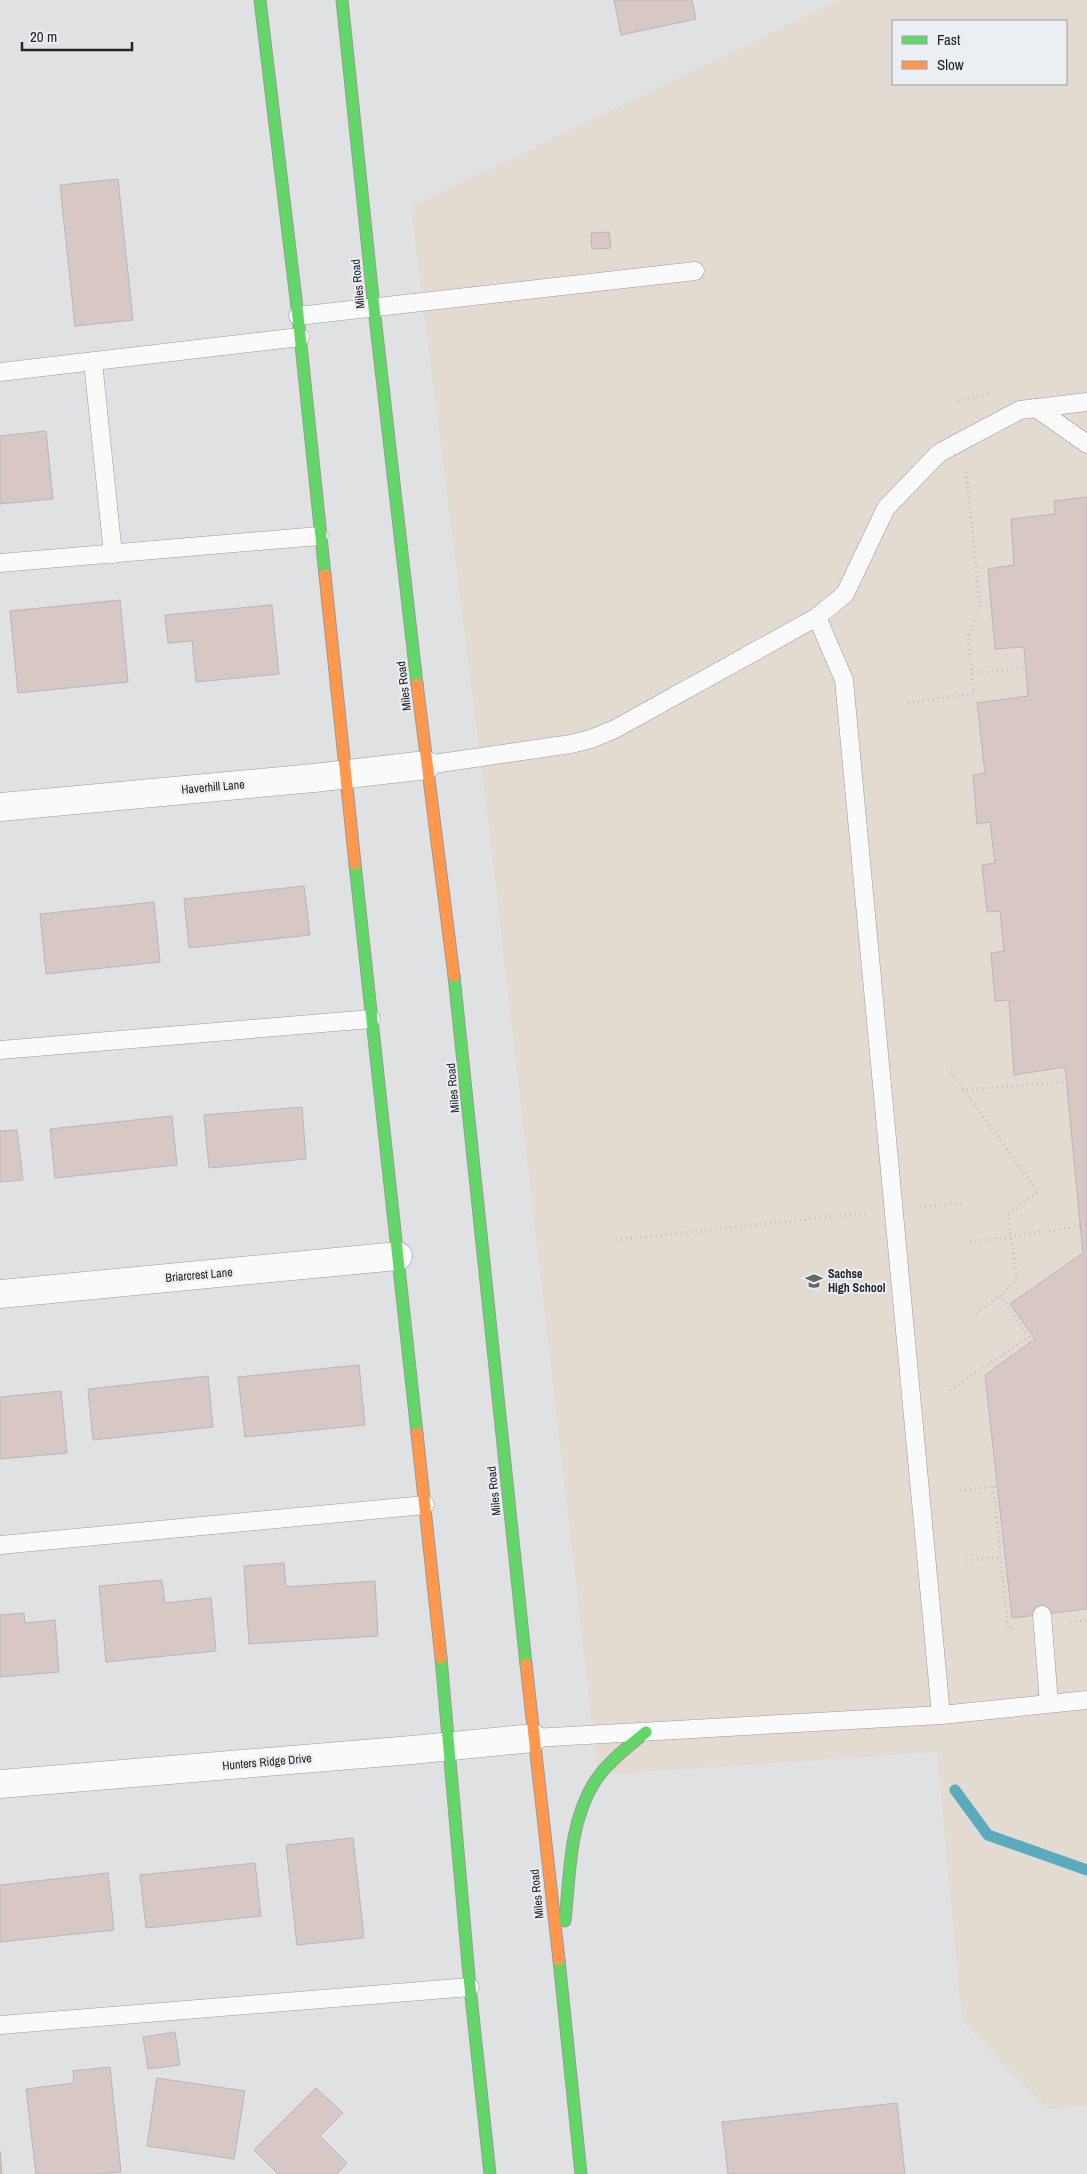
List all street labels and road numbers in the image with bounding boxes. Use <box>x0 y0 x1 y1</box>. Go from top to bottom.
street label: Miles Road <box>347 258 369 310</box>
street label: Miles Road <box>393 660 415 712</box>
street label: Haverhill Lane <box>181 776 245 798</box>
street label: Miles Road <box>443 1063 463 1113</box>
street label: Briarcrest Lane <box>165 1264 233 1286</box>
street label: Miles Road <box>483 1465 505 1517</box>
street label: Hunters Ridge Drive <box>222 1750 312 1774</box>
street label: Miles Road <box>526 1868 548 1920</box>

